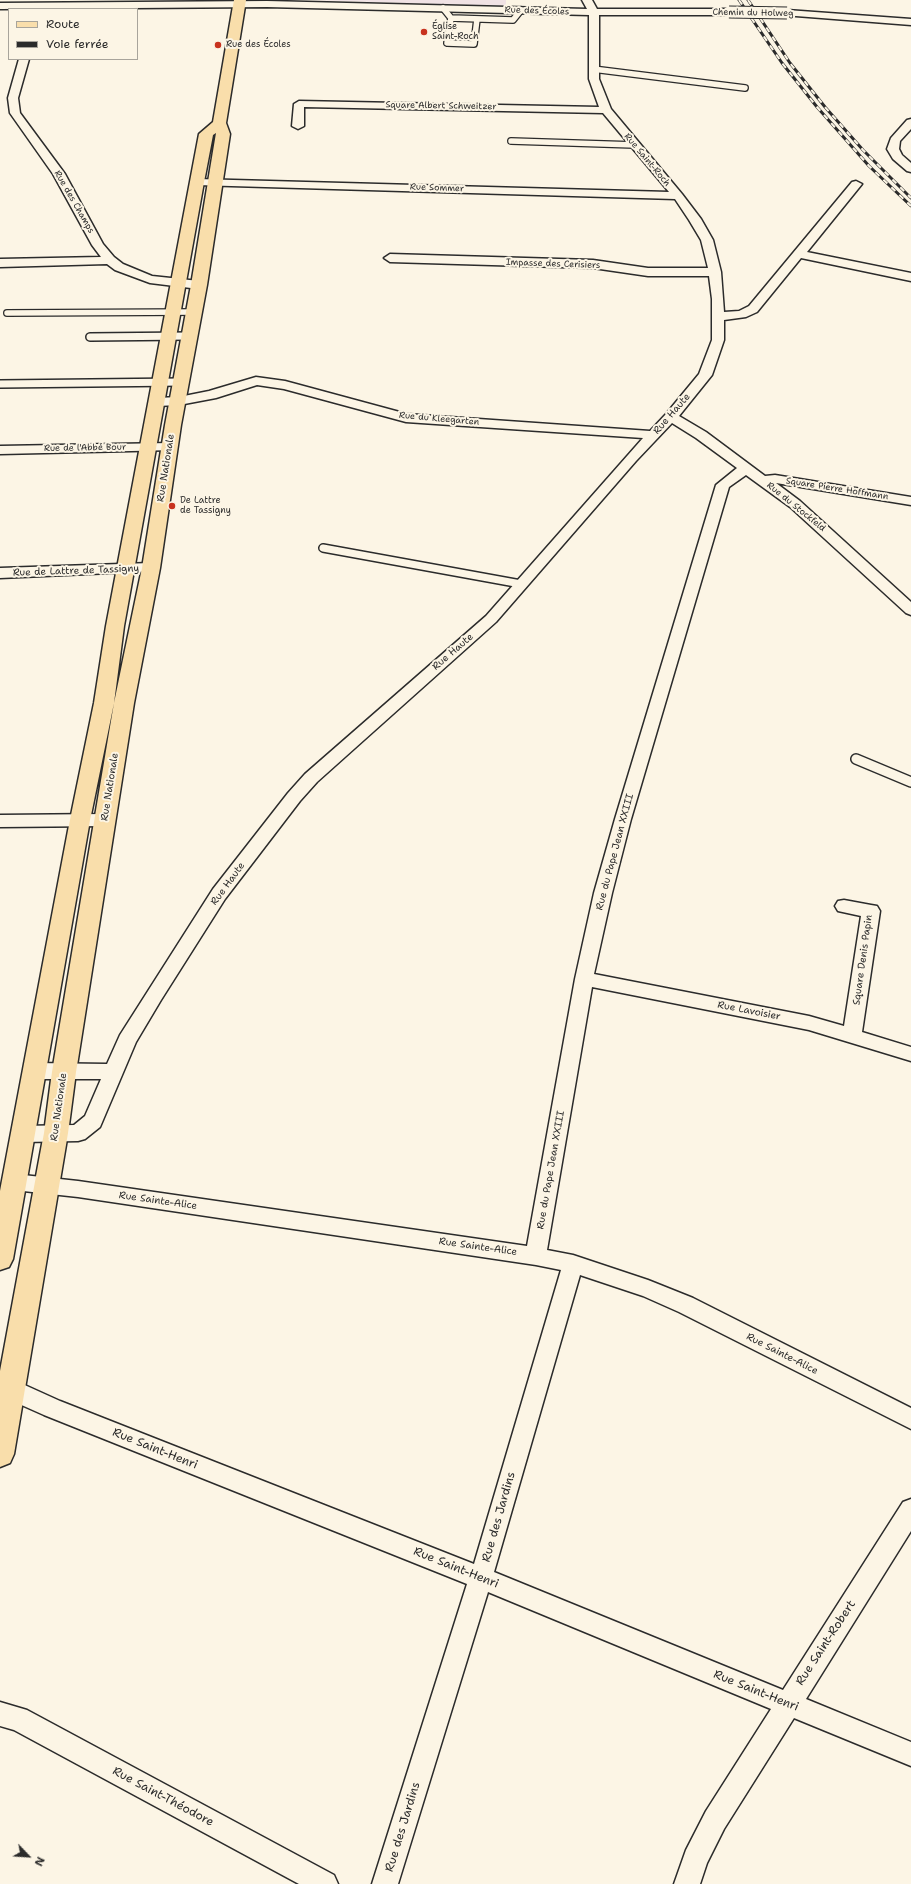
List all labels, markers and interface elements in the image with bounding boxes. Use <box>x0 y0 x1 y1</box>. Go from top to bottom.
street label: Rue des Écoles <box>505 4 569 18</box>
street label: Chemin du Holweg <box>712 7 794 19</box>
legend <box>8 8 138 60</box>
text: Route <box>46 16 80 32</box>
place label: Église Saint-Roch <box>432 22 479 43</box>
marker: Église Saint-Roch <box>419 27 429 37</box>
text: Voie ferrée <box>46 36 109 52</box>
marker: Rue des Écoles <box>213 40 223 50</box>
place label: Rue des Écoles <box>226 40 291 50</box>
street label: Square Albert Schweitzer <box>385 100 497 112</box>
street label: Rue Saint-Roch <box>622 131 672 189</box>
street label: Rue des Champs <box>52 169 96 235</box>
street label: Rue Sommer <box>410 182 464 194</box>
street label: Impasse des Cerisiers <box>506 257 600 271</box>
street label: Rue Haute <box>651 391 693 437</box>
street label: Rue du Kleegarten <box>398 410 480 428</box>
street label: Rue Nationale <box>155 433 177 503</box>
street label: Rue de l'Abbé Bour <box>44 442 126 454</box>
street label: Square Pierre Hoffmann <box>785 476 889 502</box>
street label: Rue du Stockfeld <box>764 480 828 534</box>
place label: De Lattre de Tassigny <box>180 496 231 517</box>
marker: De Lattre de Tassigny <box>167 501 177 511</box>
street label: Rue de Lattre de Tassigny <box>13 563 139 579</box>
street label: Rue Haute <box>430 631 476 673</box>
street label: Rue Nationale <box>99 752 121 822</box>
street label: Rue du Pape Jean XXIII <box>594 792 636 912</box>
street label: Rue Haute <box>208 860 248 908</box>
street label: Square Denis Papin <box>851 914 875 1006</box>
street label: Rue Lavoisier <box>716 999 782 1023</box>
street label: Rue Nationale <box>48 1072 70 1142</box>
street label: Rue du Pape Jean XXIII <box>535 1110 567 1230</box>
street label: Rue Sainte-Alice <box>118 1190 198 1212</box>
street label: Rue Sainte-Alice <box>438 1236 518 1258</box>
street label: Rue Sainte-Alice <box>744 1331 820 1377</box>
street label: Rue Saint-Henri <box>110 1425 200 1473</box>
street label: Rue des Jardins <box>479 1470 519 1564</box>
street label: Rue Saint-Henri <box>411 1544 501 1592</box>
street label: Rue Saint-Robert <box>793 1598 859 1688</box>
street label: Rue Saint-Henri <box>711 1667 801 1715</box>
street label: Rue Saint-Théodore <box>110 1764 216 1830</box>
street label: Rue des Jardins <box>382 1780 424 1874</box>
north arrow <box>8 1836 48 1876</box>
text: N <box>31 1854 48 1868</box>

